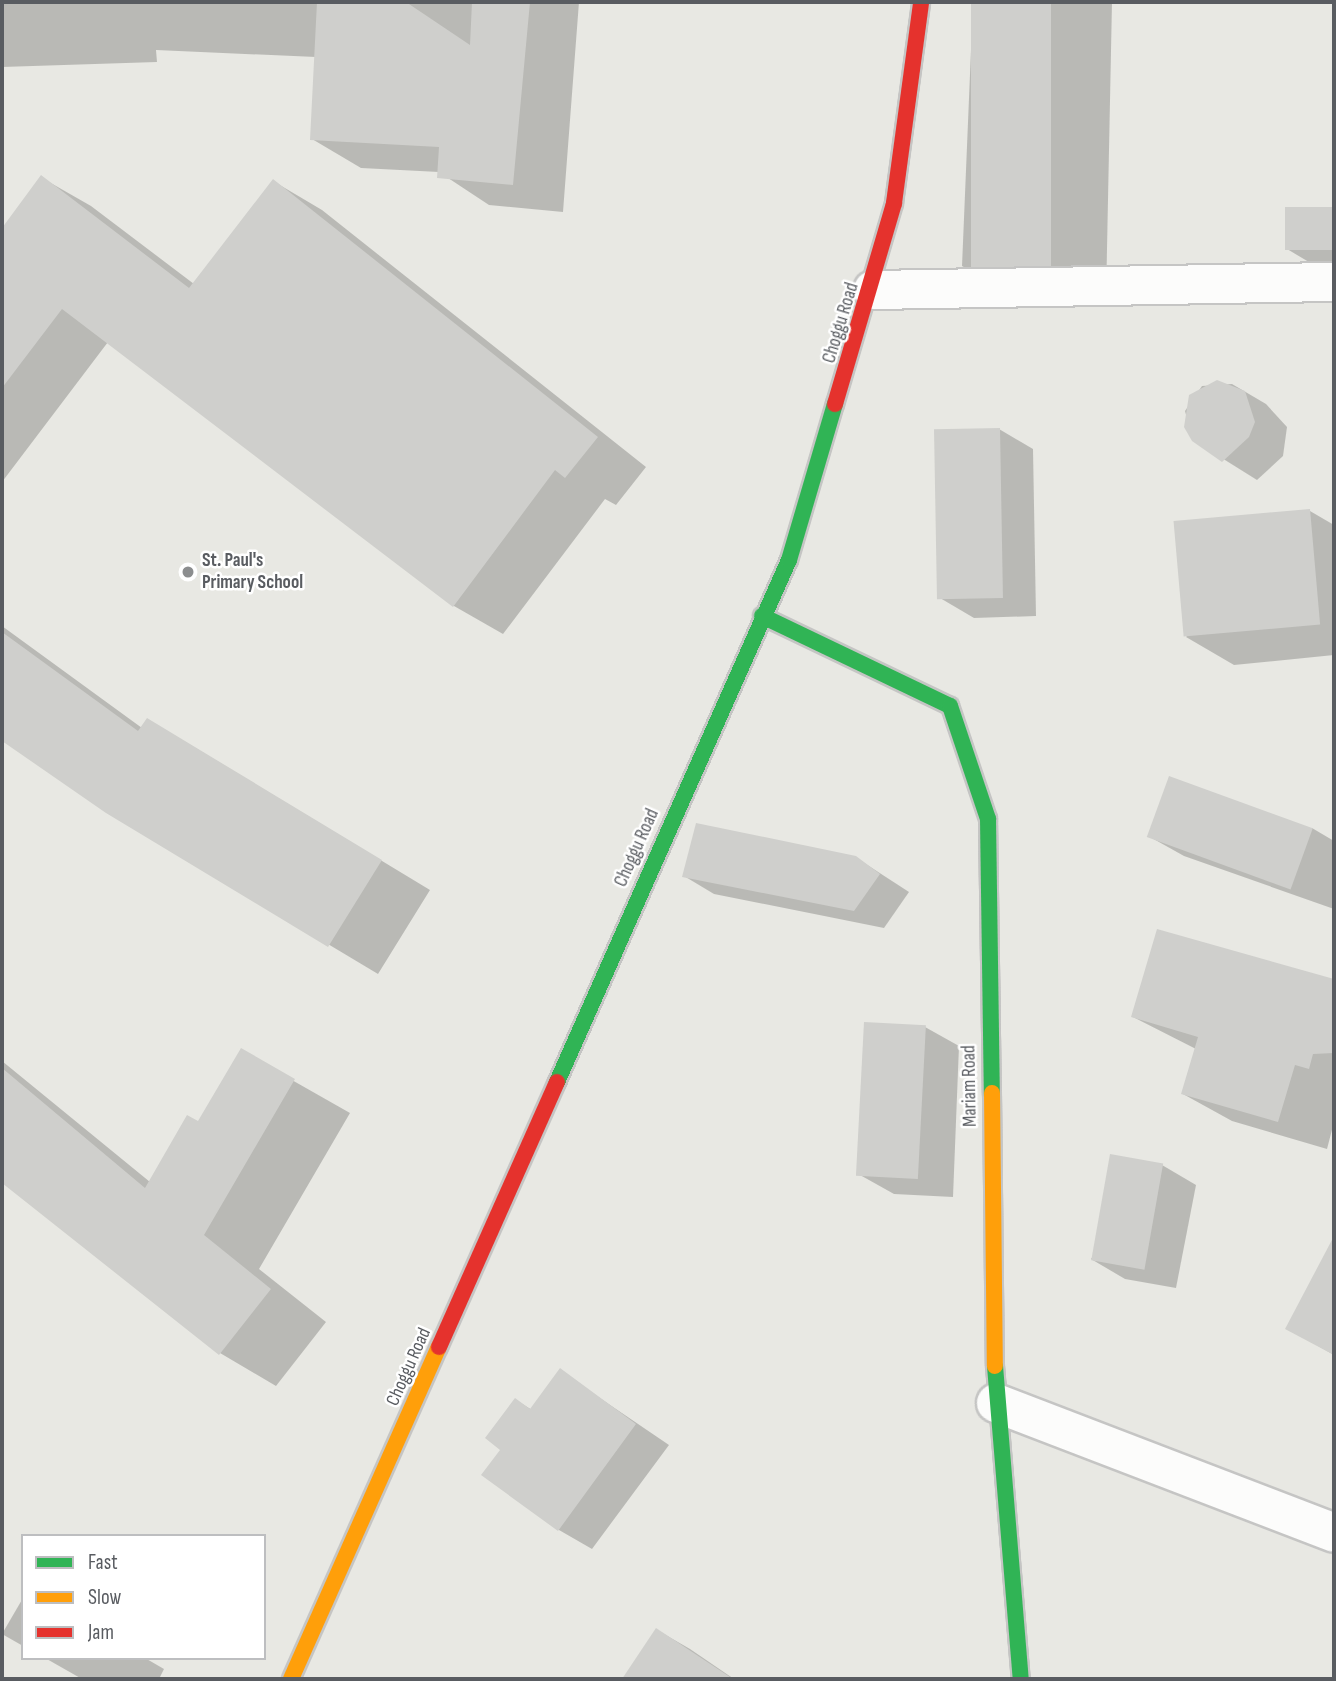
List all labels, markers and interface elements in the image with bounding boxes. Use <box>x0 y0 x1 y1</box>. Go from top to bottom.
street label: Choggu Road <box>818 280 864 366</box>
place label: St. Paul's Primary School <box>202 550 303 594</box>
marker: St. Paul's Primary School <box>180 564 196 580</box>
street label: Choggu Road <box>610 805 664 891</box>
street label: Mariam Road <box>958 1045 982 1127</box>
street label: Choggu Road <box>382 1324 436 1410</box>
legend <box>21 1534 266 1660</box>
text: Fast <box>88 1550 118 1575</box>
text: Slow <box>88 1585 121 1610</box>
text: Jam <box>88 1620 114 1645</box>

